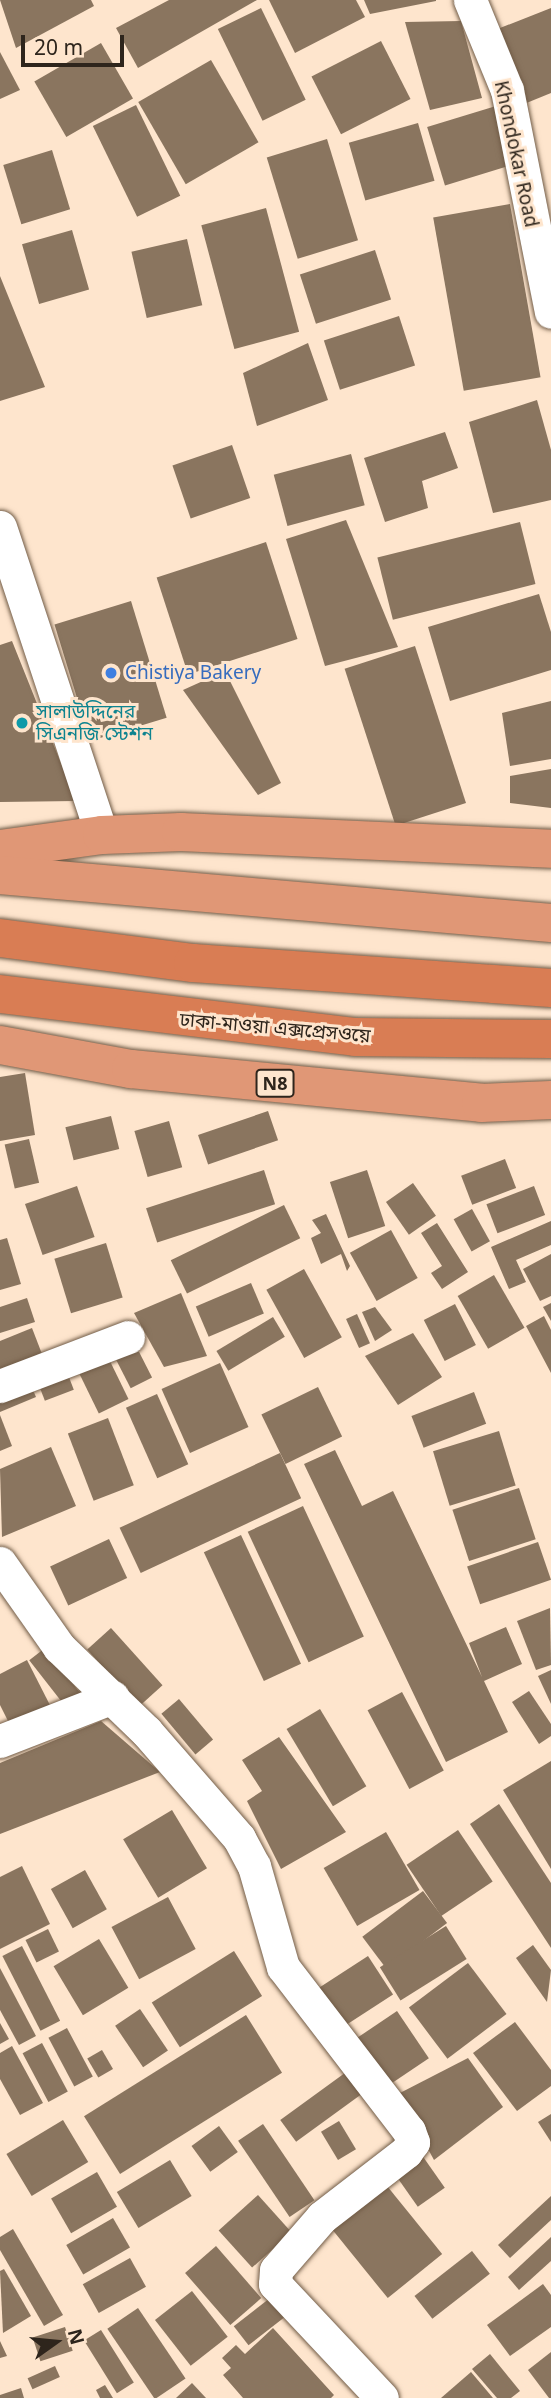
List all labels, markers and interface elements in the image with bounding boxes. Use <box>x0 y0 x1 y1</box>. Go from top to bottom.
scale bar <box>24 21 128 65</box>
text: 20 m <box>34 33 83 61</box>
street label: Khondokar Road <box>489 79 543 229</box>
place label: Chistiya Bakery <box>125 662 261 684</box>
marker: Chistiya Bakery <box>103 665 119 681</box>
place label: সালাউদ্দিনের সিএনজি স্টেশন <box>36 701 153 745</box>
marker: সালাউদ্দিনের সিএনজি স্টেশন <box>14 715 30 731</box>
street label: ঢাকা-মাওয়া এক্সপ্রেসওয়ে <box>179 1008 371 1048</box>
road number: N8 <box>254 1068 296 1098</box>
north arrow <box>21 2307 91 2377</box>
text: N <box>62 2326 91 2347</box>

